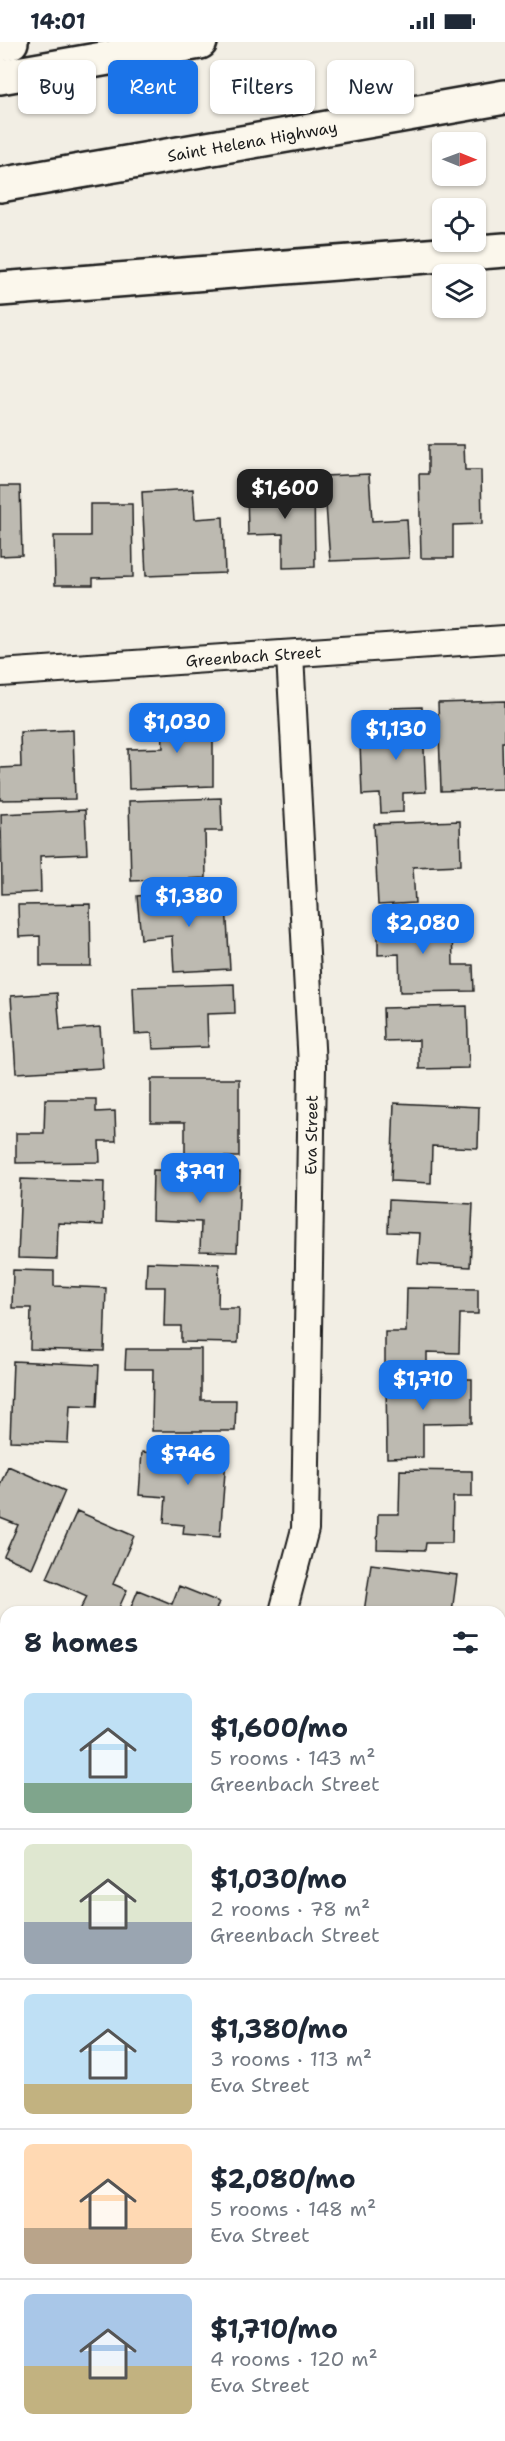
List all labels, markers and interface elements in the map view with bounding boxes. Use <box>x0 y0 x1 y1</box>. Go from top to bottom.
text: 14:01 <box>30 7 86 36</box>
chip: Buy <box>18 60 96 114</box>
chip: Rent <box>108 60 198 114</box>
chip: Filters <box>210 60 315 114</box>
chip: New <box>327 60 414 114</box>
street label: Saint Helena Highway <box>166 116 339 167</box>
north arrow <box>432 132 486 186</box>
map controls <box>432 132 486 318</box>
button: locate <box>432 198 486 252</box>
button: layers <box>432 264 486 318</box>
pin: $1,600 <box>236 469 334 520</box>
text: $1,600 <box>251 475 319 501</box>
street label: Greenbach Street <box>185 641 322 671</box>
pin: $1,030 <box>128 703 226 754</box>
text: $1,030 <box>143 709 211 735</box>
pin: $1,130 <box>347 710 445 761</box>
text: $1,130 <box>365 716 427 742</box>
pin: $1,380 <box>140 877 238 928</box>
text: $1,380 <box>155 883 223 909</box>
pin: $2,080 <box>374 904 472 955</box>
text: $2,080 <box>386 910 460 936</box>
street label: Eva Street <box>300 1095 323 1175</box>
pin: $791 <box>164 1153 236 1204</box>
text: $791 <box>175 1159 225 1185</box>
pin: $1,710 <box>374 1360 472 1411</box>
text: $1,710 <box>393 1366 453 1392</box>
pin: $746 <box>152 1435 224 1486</box>
text: $746 <box>160 1441 216 1467</box>
text: 8 homes <box>24 1625 138 1660</box>
icon: filters <box>449 1626 482 1659</box>
text: $1,600/mo <box>210 1710 348 1745</box>
icon: home <box>72 1717 144 1789</box>
text: 5 rooms · 143 m² <box>210 1745 375 1771</box>
text: Greenbach Street <box>210 1771 380 1797</box>
text: $1,030/mo <box>210 1861 347 1896</box>
icon: home <box>72 1868 144 1940</box>
text: 2 rooms · 78 m² <box>210 1896 370 1922</box>
text: Greenbach Street <box>210 1922 380 1948</box>
text: $1,380/mo <box>210 2011 348 2046</box>
icon: home <box>72 2018 144 2090</box>
text: 3 rooms · 113 m² <box>210 2046 372 2072</box>
text: Eva Street <box>210 2072 310 2098</box>
text: $2,080/mo <box>210 2161 356 2196</box>
icon: home <box>72 2168 144 2240</box>
text: 5 rooms · 148 m² <box>210 2196 376 2222</box>
text: Eva Street <box>210 2222 310 2248</box>
text: $1,710/mo <box>210 2311 338 2346</box>
icon: home <box>72 2318 144 2390</box>
text: 4 rooms · 120 m² <box>210 2346 378 2372</box>
text: Eva Street <box>210 2372 310 2398</box>

